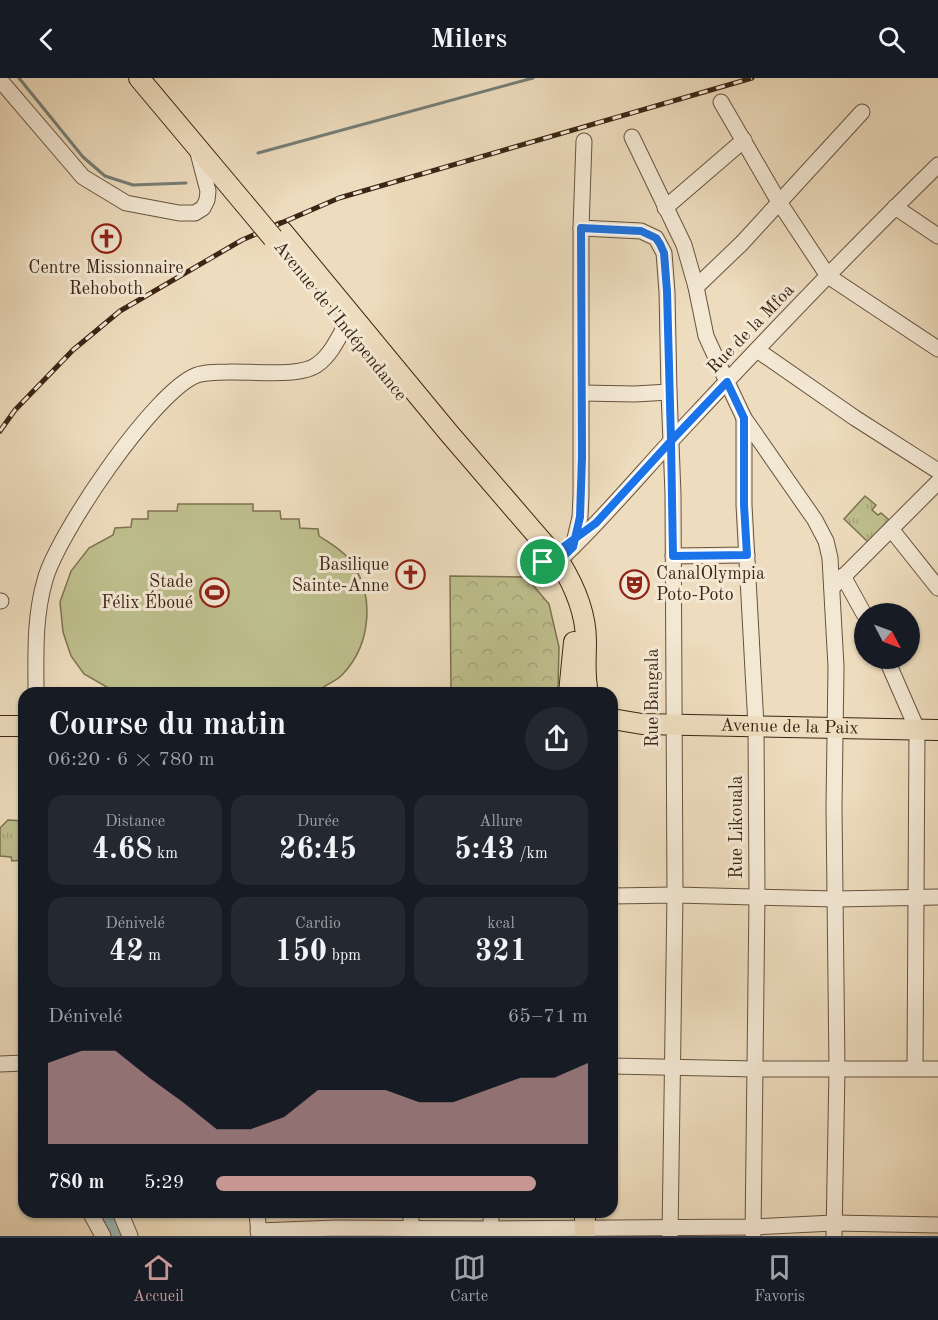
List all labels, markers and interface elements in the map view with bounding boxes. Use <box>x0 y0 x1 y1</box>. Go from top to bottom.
icon: back <box>30 23 63 56</box>
icon: search <box>875 23 908 56</box>
text: Milers <box>431 26 507 53</box>
church icon: Centre Missionnaire Rehoboth <box>90 223 122 255</box>
street label: Avenue de l'Indépendance <box>270 238 410 404</box>
place label: Centre Missionnaire Rehoboth <box>28 259 184 298</box>
street label: Rue de la Mfoa <box>704 281 798 377</box>
pin <box>517 536 568 587</box>
icon: arrive <box>526 545 559 578</box>
place label: Basilique Sainte-Anne <box>292 556 389 595</box>
church icon: Basilique Sainte-Anne <box>394 559 426 591</box>
place label: CanalOlympia Poto-Poto <box>656 565 765 604</box>
theatre icon: CanalOlympia Poto-Poto <box>619 568 651 600</box>
place label: Stade Félix Éboué <box>101 573 193 612</box>
sports icon: Stade Félix Éboué <box>198 576 230 608</box>
north arrow <box>854 603 920 669</box>
map controls <box>854 603 920 669</box>
street label: Rue Bangala <box>644 648 662 748</box>
button: share <box>525 707 588 770</box>
text: Course du matin <box>48 709 286 742</box>
street label: Avenue de la Paix <box>720 717 859 737</box>
text: 06:20 · 6 × 780 m <box>48 750 215 770</box>
street label: Rue Likouala <box>728 775 746 879</box>
text: Distance <box>105 814 165 830</box>
text: Durée <box>297 814 339 830</box>
text: Allure <box>479 814 523 830</box>
text: 4.68 <box>92 835 153 865</box>
text: 26:45 <box>279 835 357 865</box>
text: 5:43 <box>454 835 515 865</box>
text: km <box>153 846 178 862</box>
text: /km <box>515 846 548 862</box>
text: Dénivelé <box>105 916 165 932</box>
text: Cardio <box>295 916 341 932</box>
text: kcal <box>487 916 515 932</box>
text: 42 <box>109 937 144 967</box>
text: 150 <box>275 937 327 967</box>
text: 321 <box>475 937 527 967</box>
text: m <box>144 948 161 964</box>
text: bpm <box>327 948 361 964</box>
text: Dénivelé <box>48 1007 122 1027</box>
text: 65–71 m <box>508 1007 588 1027</box>
text: 780 m <box>48 1173 104 1193</box>
text: 5:29 <box>144 1173 184 1193</box>
tab: Accueil <box>133 1251 184 1307</box>
tab: Carte <box>450 1251 488 1307</box>
tab: Favoris <box>754 1251 805 1307</box>

